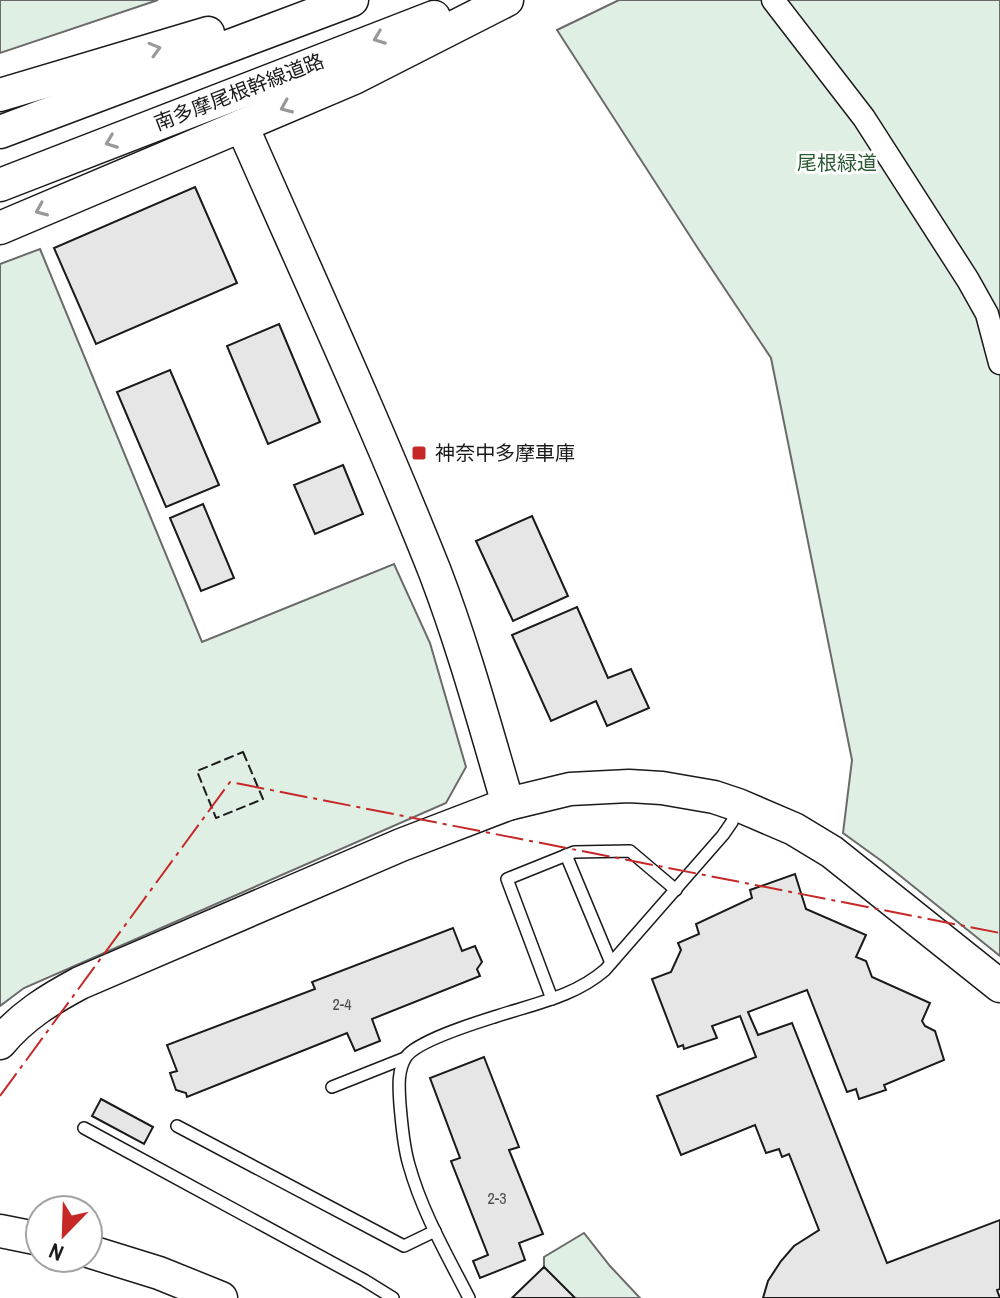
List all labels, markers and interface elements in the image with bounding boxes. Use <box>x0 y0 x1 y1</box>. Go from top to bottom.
one-way arrow <box>373 28 387 45</box>
one-way arrow <box>148 42 162 58</box>
street label: 南多摩尾根幹線道路 <box>150 47 328 136</box>
one-way arrow <box>280 97 294 113</box>
one-way arrow <box>105 132 119 149</box>
park label: 尾根緑道 <box>797 149 877 176</box>
one-way arrow <box>35 201 49 217</box>
place label: 神奈中多摩車庫 <box>435 439 575 466</box>
marker: 神奈中多摩車庫 <box>410 444 428 462</box>
house number: 2-4 <box>333 993 351 1015</box>
house number: 2-3 <box>488 1187 506 1209</box>
north arrow <box>24 1194 104 1274</box>
text: N <box>44 1236 68 1269</box>

